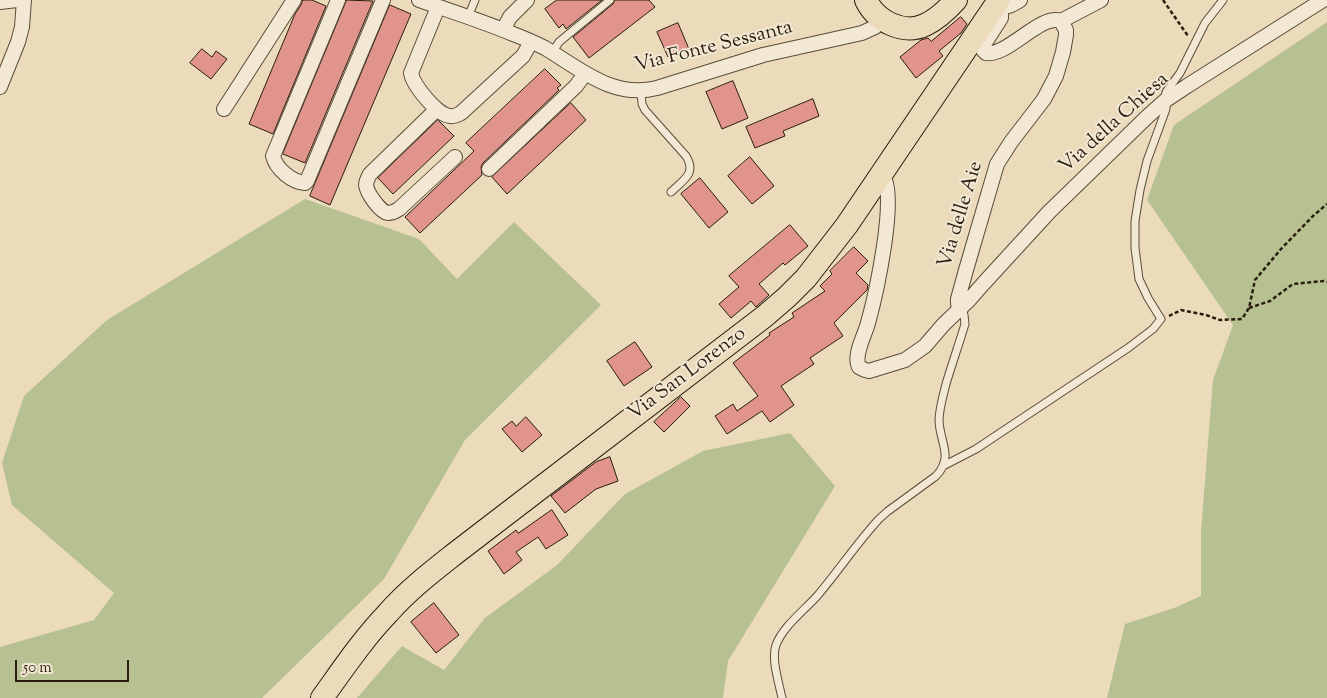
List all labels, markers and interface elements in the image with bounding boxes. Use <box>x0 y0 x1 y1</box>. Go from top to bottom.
street label: Via Fonte Sessanta <box>633 17 795 79</box>
street label: Via della Chiesa <box>1055 69 1175 179</box>
street label: Via delle Aie <box>934 159 990 271</box>
street label: Via San Lorenzo <box>624 323 752 427</box>
scale bar <box>18 650 131 682</box>
text: 50 m <box>23 658 52 679</box>

